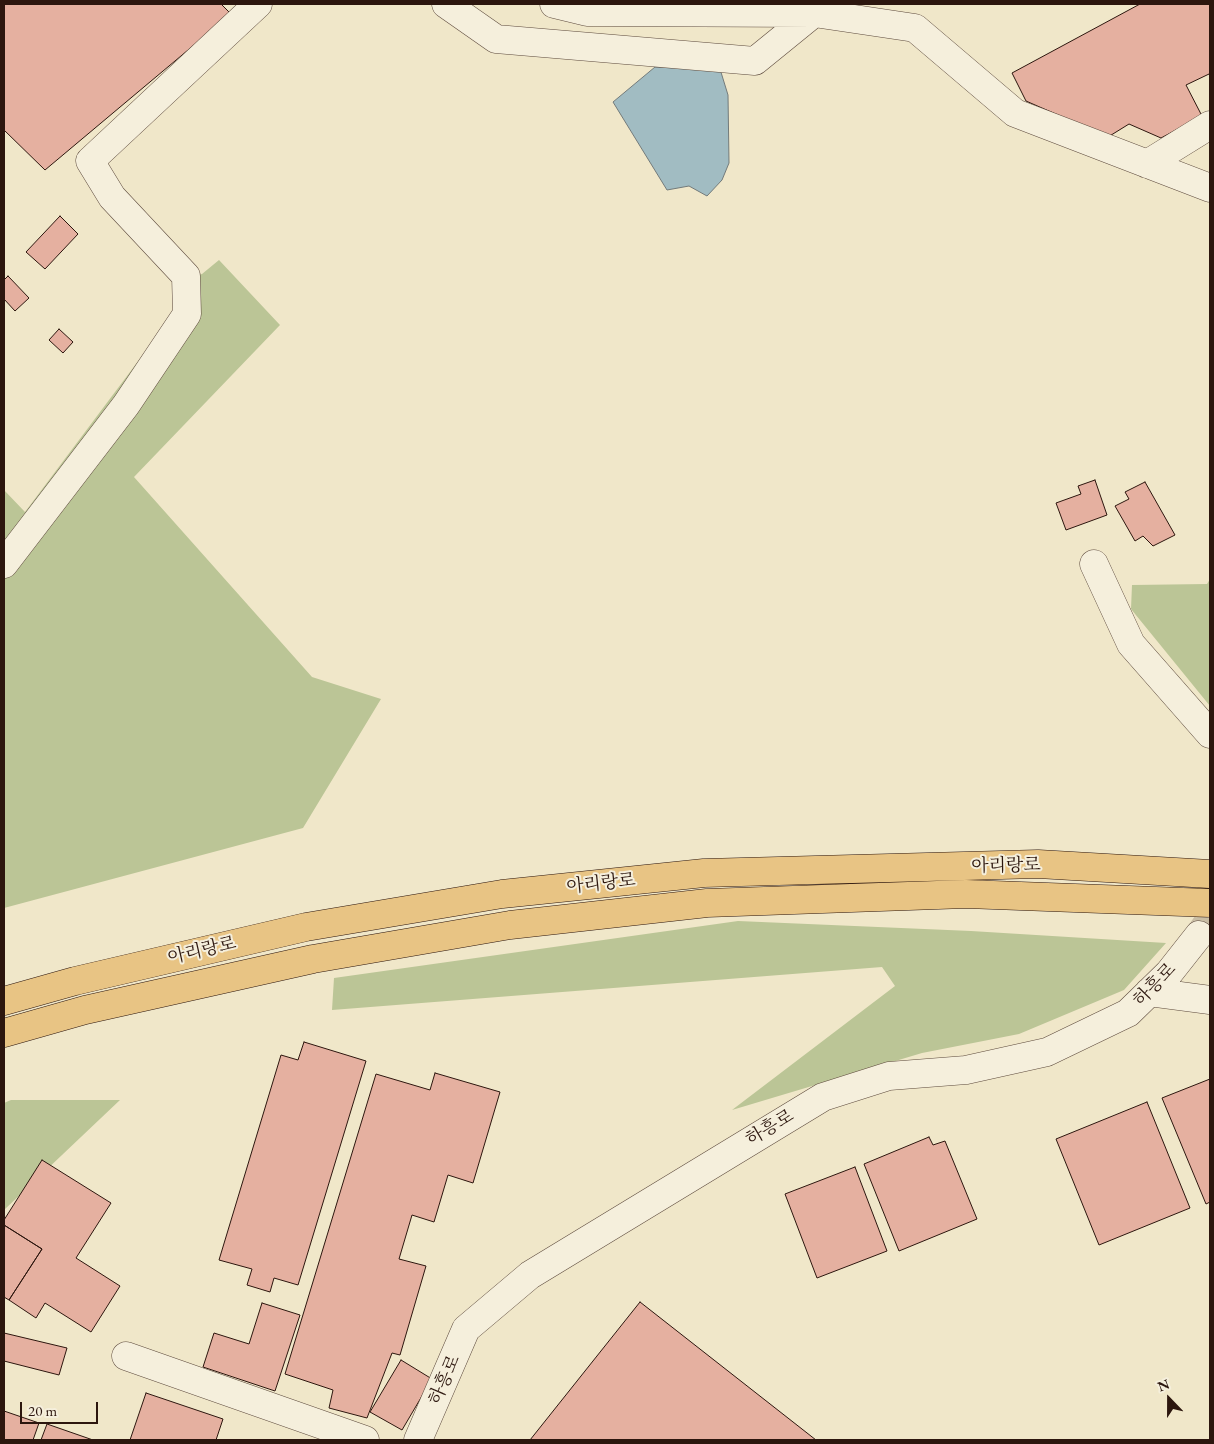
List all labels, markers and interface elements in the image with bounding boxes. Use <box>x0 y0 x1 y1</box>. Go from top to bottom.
street label: 아리랑로 <box>971 855 1041 877</box>
street label: 아리랑로 <box>565 870 637 898</box>
street label: 아리랑로 <box>166 933 238 969</box>
street label: 하흥로 <box>1129 959 1181 1011</box>
street label: 하흥로 <box>742 1105 798 1151</box>
street label: 하흥로 <box>425 1352 465 1408</box>
north arrow <box>1144 1374 1194 1424</box>
text: N <box>1155 1375 1172 1396</box>
scale bar <box>22 1392 100 1424</box>
text: 20 m <box>28 1401 57 1420</box>

